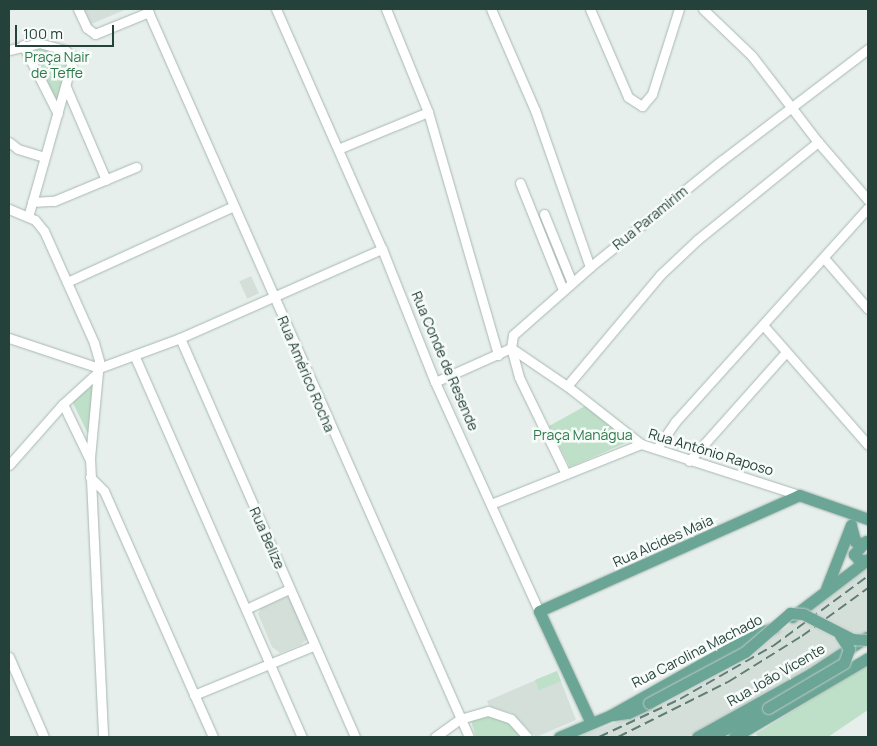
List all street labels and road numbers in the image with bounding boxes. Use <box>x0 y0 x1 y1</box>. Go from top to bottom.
street label: Rua Paramirim <box>609 183 691 253</box>
street label: Rua Conde de Resende <box>408 289 482 433</box>
street label: Rua Américo Rocha <box>274 313 338 435</box>
street label: Rua Antônio Raposo <box>646 425 776 479</box>
street label: Rua Belize <box>246 504 288 572</box>
street label: Rua Alcides Maia <box>610 511 716 571</box>
street label: Rua Carolina Machado <box>629 611 765 691</box>
street label: Rua João Vicente <box>724 640 828 710</box>

